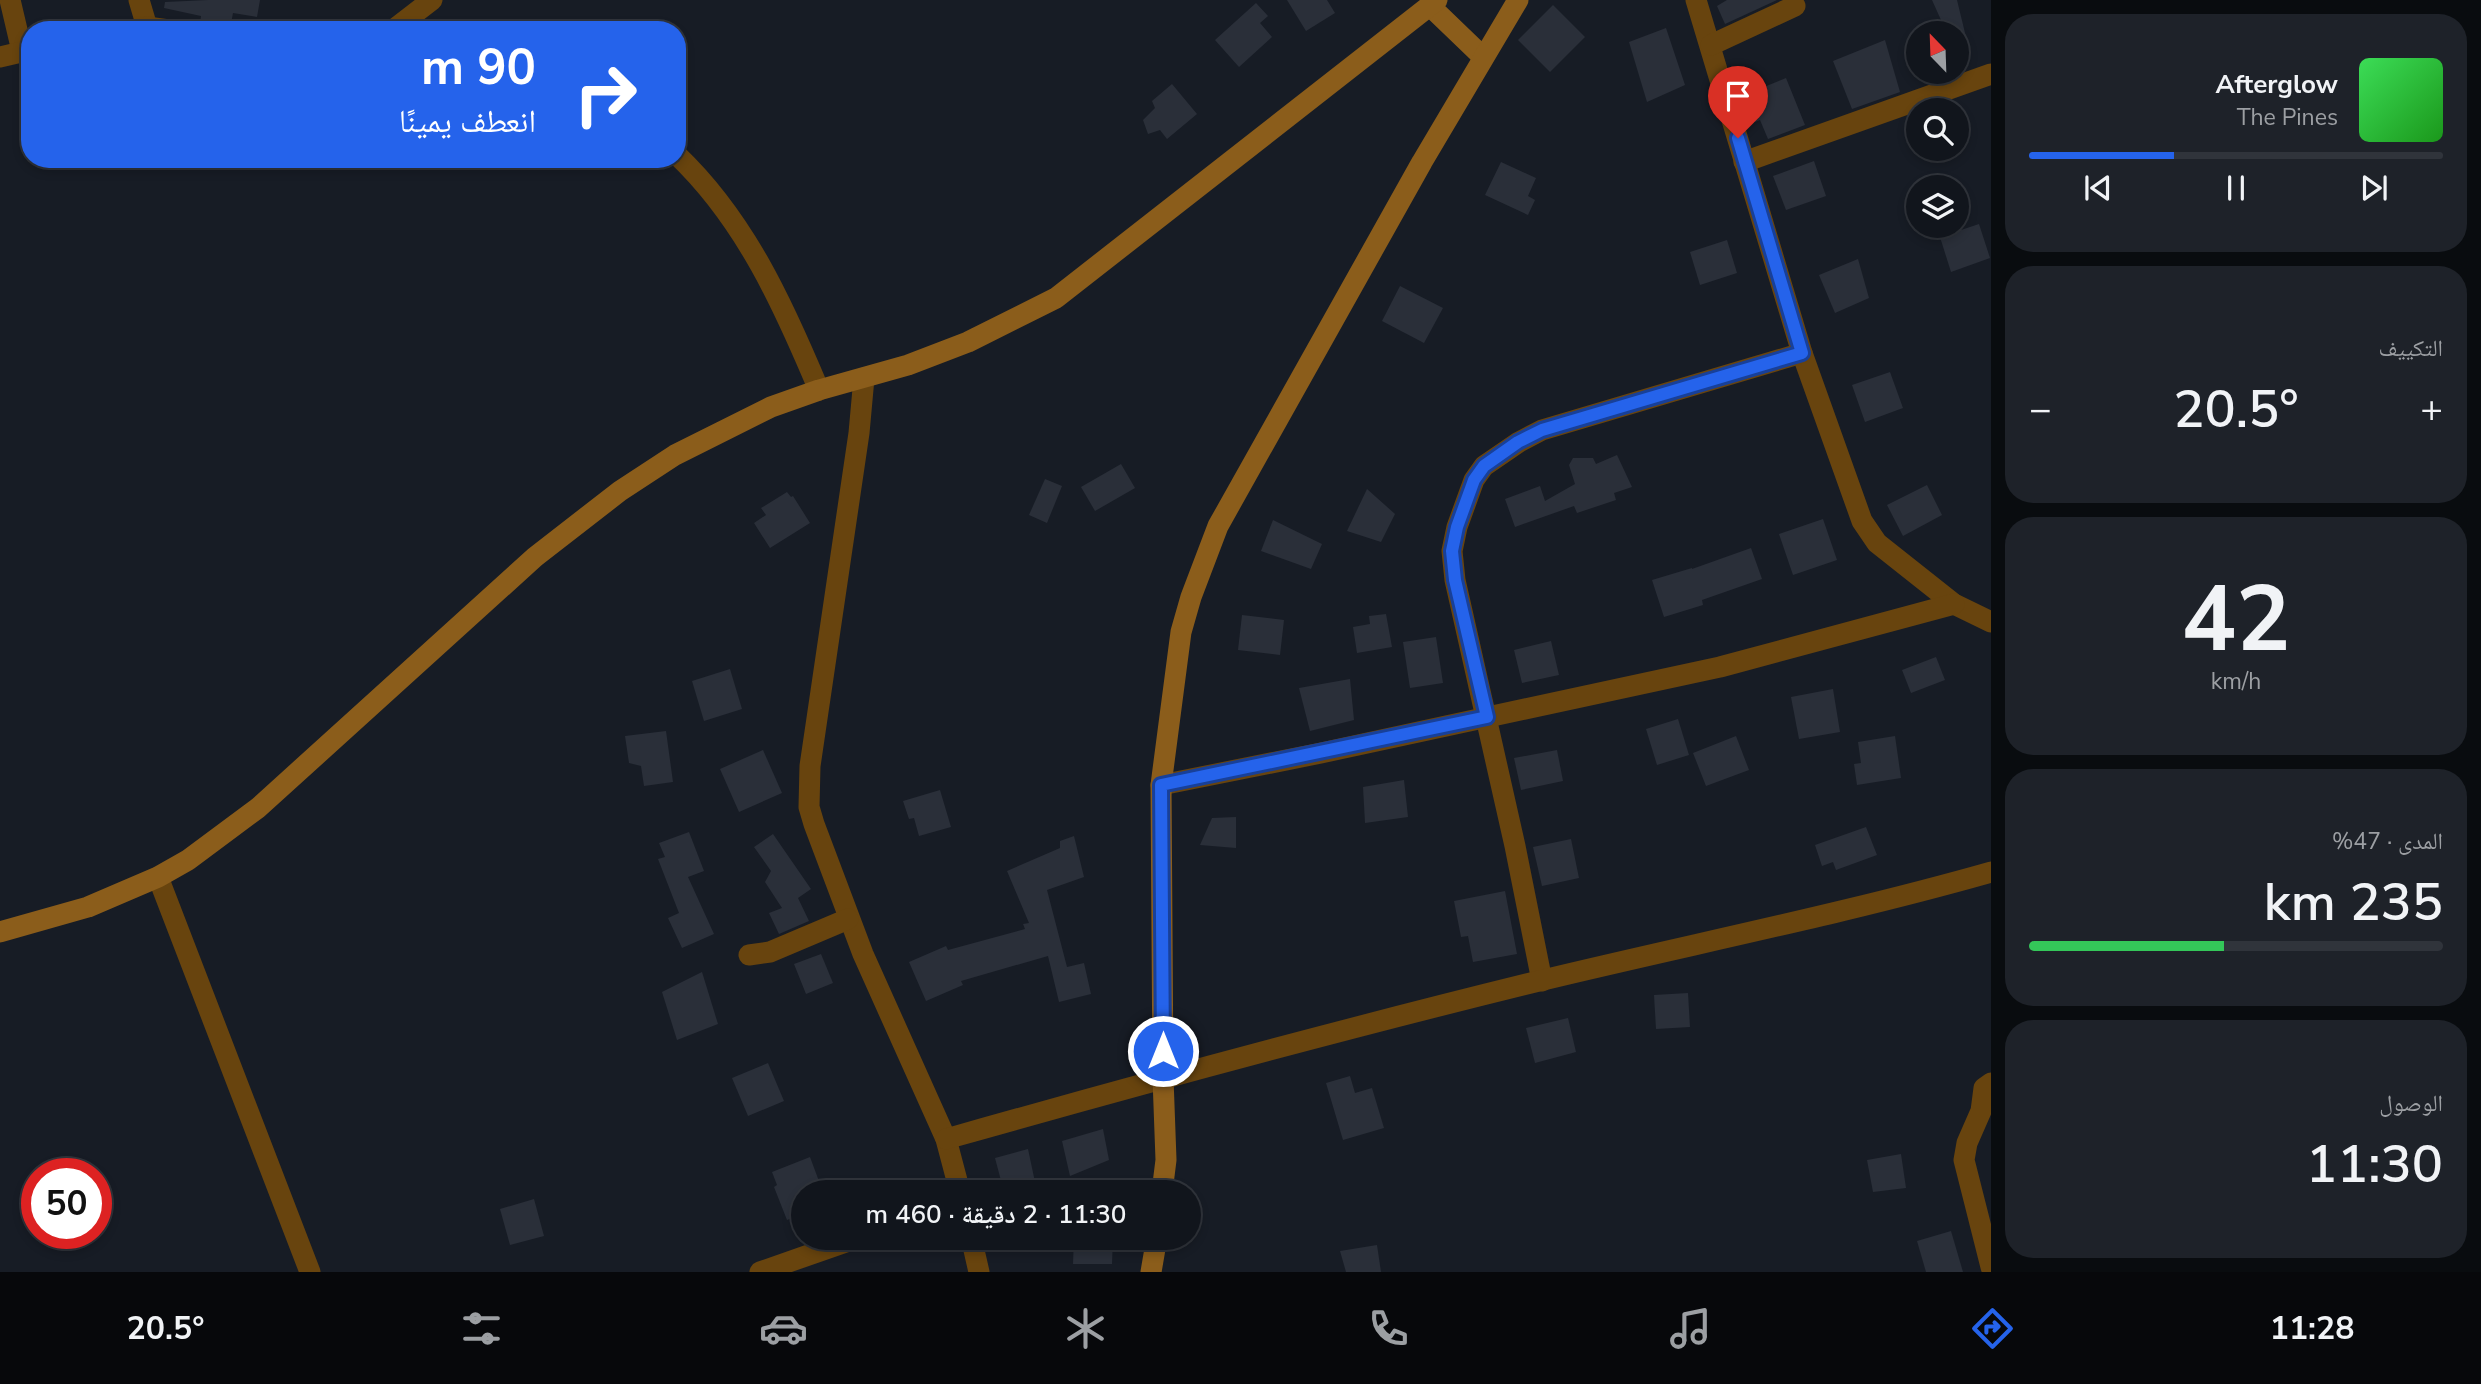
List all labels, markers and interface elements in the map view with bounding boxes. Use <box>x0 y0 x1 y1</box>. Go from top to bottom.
north arrow <box>1906 21 1969 84</box>
map controls <box>1906 21 1969 238</box>
text: 90 m <box>421 34 536 101</box>
icon: right <box>560 49 651 140</box>
pin <box>1708 66 1768 138</box>
text: Afterglow <box>2215 67 2338 102</box>
icon: arrive <box>1719 77 1757 115</box>
button: search <box>1906 98 1969 161</box>
text: انعطف يمينًا <box>399 100 536 143</box>
text: The Pines <box>2237 102 2338 133</box>
icon: previous <box>2079 169 2117 207</box>
icon: pause <box>2217 169 2255 207</box>
icon: next <box>2355 169 2393 207</box>
button: layers <box>1906 175 1969 238</box>
text: التكييف <box>2378 333 2443 364</box>
text: 20.5° <box>2173 374 2299 445</box>
text: − <box>2029 384 2052 435</box>
text: + <box>2420 384 2443 435</box>
text: 42 <box>2181 558 2291 682</box>
text: km/h <box>2211 666 2261 697</box>
text: المدى · 47% <box>2332 826 2443 857</box>
text: 235 km <box>2264 867 2443 938</box>
position arrow <box>1126 1014 1200 1088</box>
text: الوصول <box>2379 1088 2443 1119</box>
text: 11:30 <box>2306 1129 2443 1200</box>
speed limit sign: 50 <box>21 1158 112 1249</box>
text: 11:30 · 2 دقيقة · 460 m <box>866 1197 1126 1232</box>
icon: filters <box>457 1304 506 1353</box>
icon: car <box>759 1304 808 1353</box>
icon: climate <box>1061 1304 1110 1353</box>
icon: phone <box>1364 1304 1413 1353</box>
icon: music <box>1666 1304 1715 1353</box>
icon: directions <box>1968 1304 2017 1353</box>
text: 20.5° <box>127 1307 204 1350</box>
text: 11:28 <box>2270 1307 2354 1350</box>

